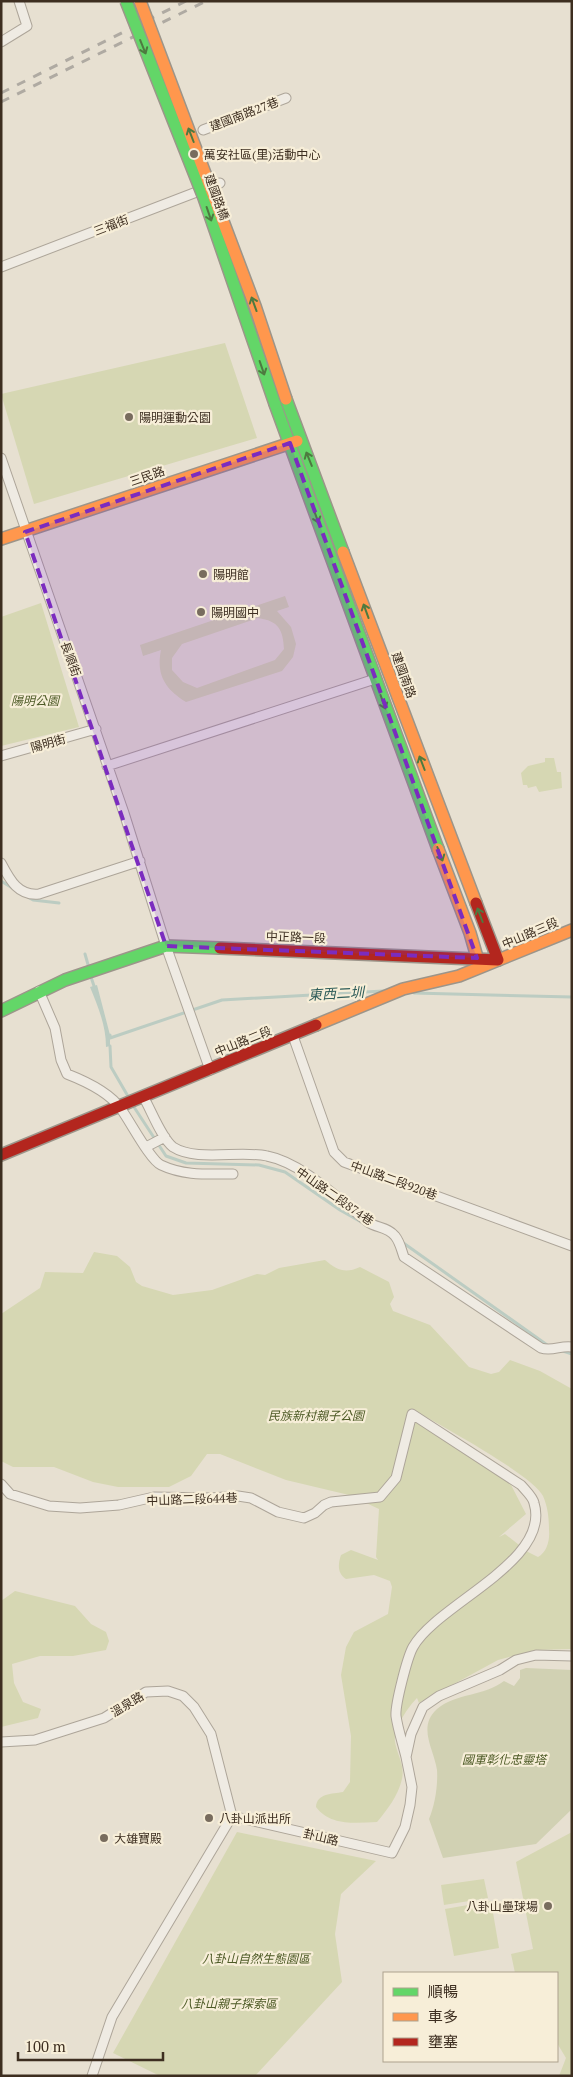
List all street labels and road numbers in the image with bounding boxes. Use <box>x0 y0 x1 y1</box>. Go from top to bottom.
street label: 建國南路27巷 <box>207 94 281 134</box>
street label: 建國路橋 <box>202 172 232 222</box>
street label: 三福街 <box>92 212 130 238</box>
street label: 三民路 <box>128 463 166 489</box>
street label: 長順街 <box>58 640 84 678</box>
street label: 建國南路 <box>389 650 419 700</box>
street label: 陽明街 <box>29 731 67 755</box>
street label: 中山路三段 <box>499 914 561 952</box>
street label: 中正路一段 <box>266 928 326 946</box>
street label: 中山路二段 <box>212 1023 274 1059</box>
street label: 中山路二段920巷 <box>349 1157 439 1203</box>
street label: 中山路二段874巷 <box>293 1164 377 1228</box>
street label: 中山路二段644巷 <box>146 1490 238 1508</box>
street label: 溫泉路 <box>108 1688 146 1720</box>
street label: 卦山路 <box>302 1826 340 1848</box>

